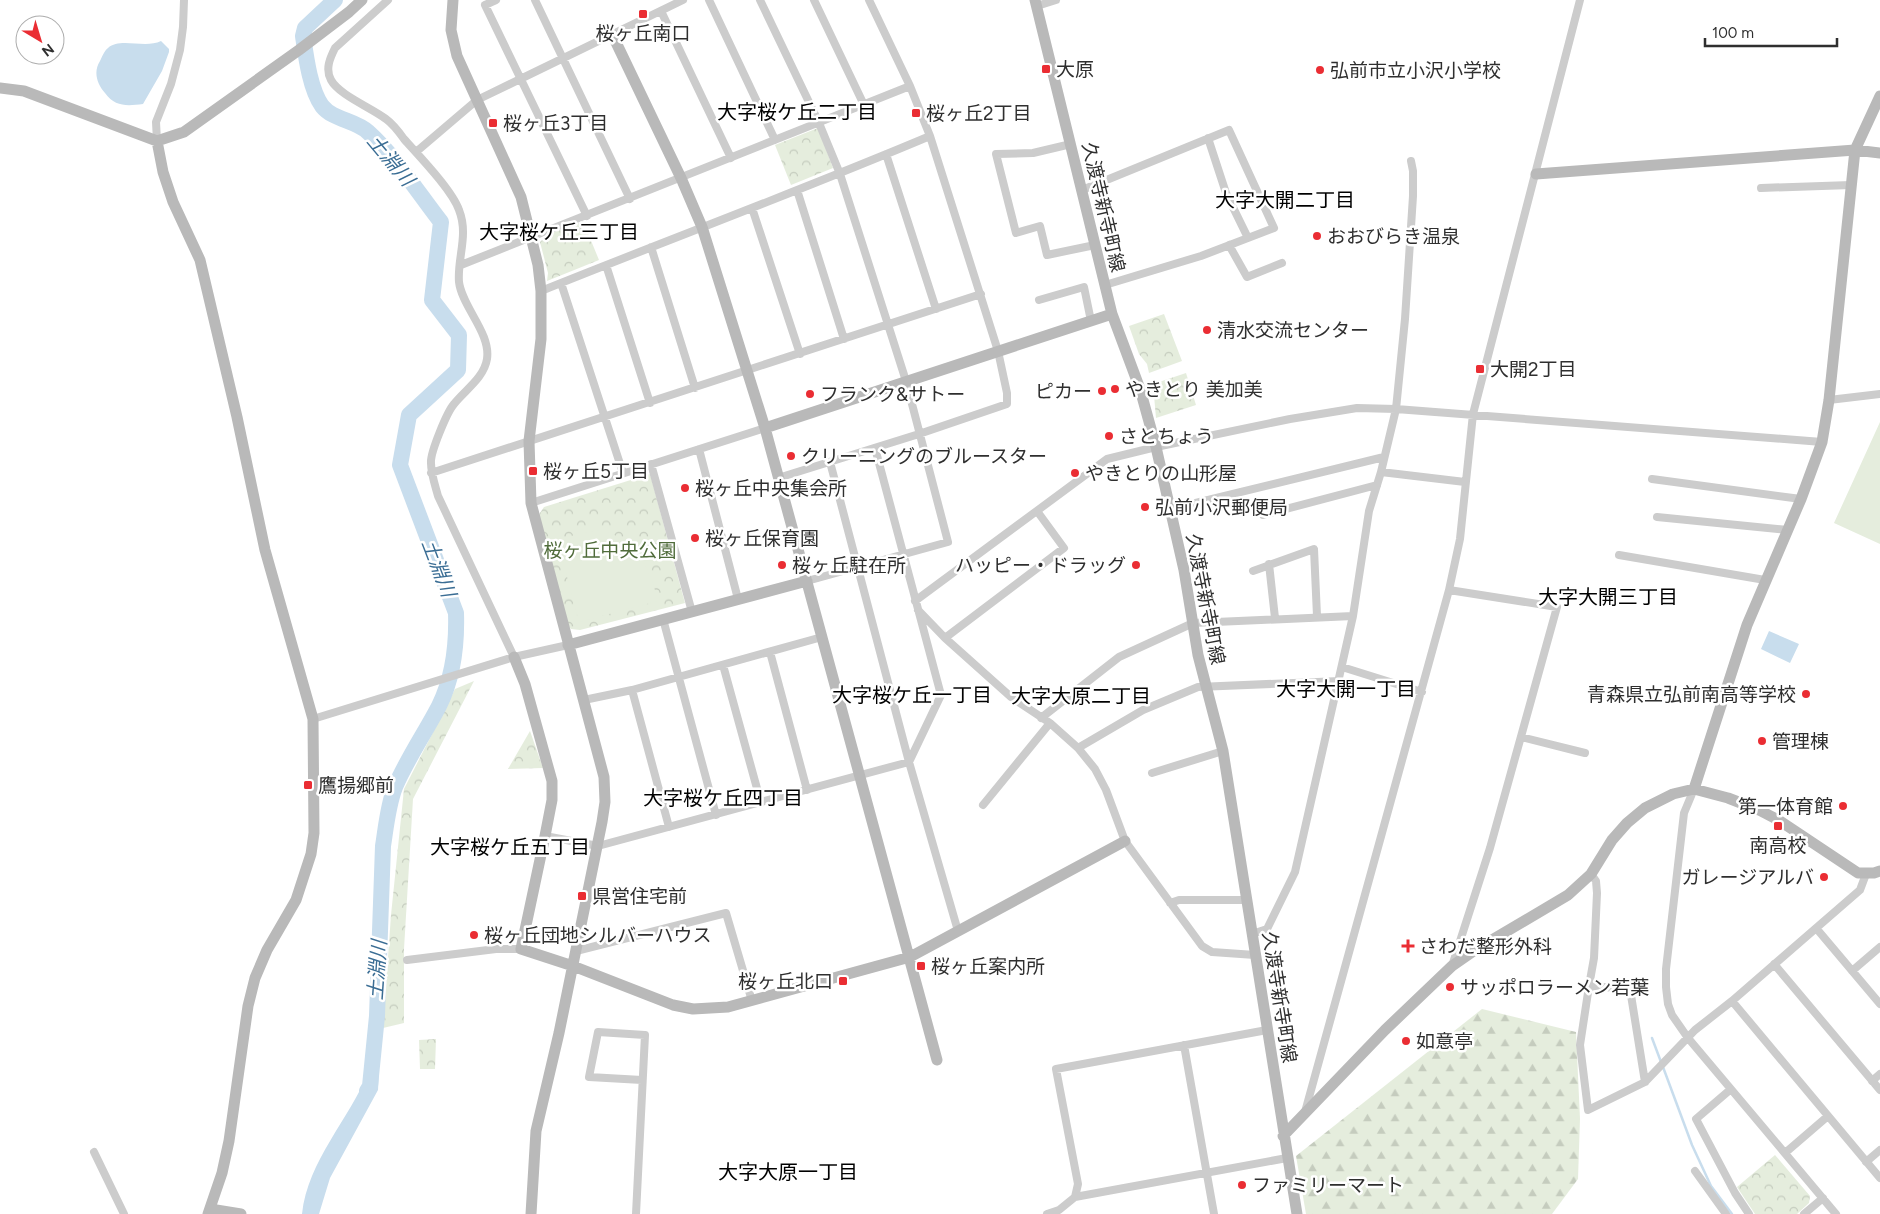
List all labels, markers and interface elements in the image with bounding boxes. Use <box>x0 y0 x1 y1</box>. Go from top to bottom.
marker: 桜ヶ丘南口 <box>637 8 649 20</box>
north arrow <box>15 15 65 65</box>
scale bar <box>1705 15 1838 47</box>
place label: 桜ヶ丘南口 <box>595 22 691 45</box>
text: 100 m <box>1712 24 1754 42</box>
text: N <box>38 40 57 60</box>
place label: 大原 <box>1056 58 1094 81</box>
place label: 弘前市立小沢小学校 <box>1330 59 1501 82</box>
marker: 大原 <box>1040 63 1052 75</box>
marker: 弘前市立小沢小学校 <box>1314 64 1326 76</box>
district label: 大字桜ケ丘二丁目 <box>717 100 877 124</box>
place label: 桜ヶ丘2丁目 <box>926 102 1032 125</box>
marker: 桜ヶ丘2丁目 <box>910 107 922 119</box>
place label: 桜ヶ丘3丁目 <box>503 112 608 135</box>
marker: 桜ヶ丘3丁目 <box>487 117 499 129</box>
water label: 土淵川 <box>363 129 421 192</box>
street label: 久渡寺新寺町線 <box>1077 140 1130 275</box>
district label: 大字大開二丁目 <box>1215 188 1355 212</box>
district label: 大字桜ケ丘三丁目 <box>479 220 639 244</box>
place label: おおびらき温泉 <box>1327 225 1460 248</box>
marker: おおびらき温泉 <box>1311 230 1323 242</box>
place label: 清水交流センター <box>1217 319 1369 342</box>
marker: 清水交流センター <box>1201 324 1213 336</box>
place label: 大開2丁目 <box>1490 358 1577 381</box>
marker: 大開2丁目 <box>1474 363 1486 375</box>
place label: やきとり 美加美 <box>1125 378 1263 401</box>
place label: ピカー <box>1035 380 1092 403</box>
place label: フランク&サトー <box>820 383 965 406</box>
marker: やきとり 美加美 <box>1109 383 1121 395</box>
marker: ピカー <box>1096 385 1108 397</box>
marker: フランク&サトー <box>804 388 816 400</box>
place label: さとちょう <box>1119 425 1214 448</box>
marker: さとちょう <box>1103 430 1115 442</box>
place label: クリーニングのブルースター <box>801 445 1047 468</box>
marker: クリーニングのブルースター <box>785 450 797 462</box>
place label: 桜ヶ丘5丁目 <box>543 460 649 483</box>
place label: やきとりの山形屋 <box>1085 462 1237 485</box>
marker: 桜ヶ丘5丁目 <box>527 465 539 477</box>
marker: やきとりの山形屋 <box>1069 467 1081 479</box>
place label: 桜ヶ丘中央集会所 <box>695 477 847 500</box>
marker: 桜ヶ丘中央集会所 <box>679 482 691 494</box>
place label: 弘前小沢郵便局 <box>1155 496 1288 519</box>
marker: 弘前小沢郵便局 <box>1139 501 1151 513</box>
place label: 桜ヶ丘保育園 <box>705 527 819 550</box>
marker: 桜ヶ丘保育園 <box>689 532 701 544</box>
street label: 久渡寺新寺町線 <box>1182 532 1229 667</box>
water label: 土淵川 <box>417 536 462 602</box>
park label: 桜ヶ丘中央公園 <box>543 539 677 562</box>
place label: 桜ヶ丘駐在所 <box>792 554 906 577</box>
place label: ハッピー・ドラッグ <box>955 554 1126 577</box>
marker: 桜ヶ丘駐在所 <box>776 559 788 571</box>
marker: ハッピー・ドラッグ <box>1130 559 1142 571</box>
district label: 大字大開三丁目 <box>1538 585 1678 609</box>
district label: 大字大開一丁目 <box>1276 677 1416 701</box>
district label: 大字桜ケ丘一丁目 <box>832 683 992 707</box>
place label: 青森県立弘前南高等学校 <box>1587 683 1796 706</box>
district label: 大字大原二丁目 <box>1011 684 1151 708</box>
marker: 青森県立弘前南高等学校 <box>1800 688 1812 700</box>
place label: 管理棟 <box>1772 730 1829 753</box>
marker: 管理棟 <box>1756 735 1768 747</box>
place label: 鷹揚郷前 <box>318 774 394 797</box>
marker: 鷹揚郷前 <box>302 779 314 791</box>
district label: 大字桜ケ丘四丁目 <box>643 786 803 810</box>
place label: 第一体育館 <box>1738 795 1833 818</box>
marker: 第一体育館 <box>1837 800 1849 812</box>
marker: 南高校 <box>1772 820 1784 832</box>
place label: 南高校 <box>1749 834 1807 857</box>
district label: 大字桜ケ丘五丁目 <box>430 835 590 859</box>
place label: ガレージアルバ <box>1682 866 1814 889</box>
marker: ガレージアルバ <box>1818 871 1830 883</box>
place label: 県営住宅前 <box>592 885 687 908</box>
marker: 県営住宅前 <box>576 890 588 902</box>
place label: 桜ヶ丘団地シルバーハウス <box>484 924 712 947</box>
marker: 桜ヶ丘団地シルバーハウス <box>468 929 480 941</box>
street label: 久渡寺新寺町線 <box>1258 930 1301 1065</box>
place label: さわだ整形外科 <box>1419 935 1552 958</box>
water label: 土淵川 <box>363 937 391 1001</box>
marker: さわだ整形外科 <box>1401 939 1415 953</box>
place label: 桜ヶ丘案内所 <box>931 955 1045 978</box>
marker: 桜ヶ丘案内所 <box>915 960 927 972</box>
place label: 桜ヶ丘北口 <box>738 970 833 993</box>
marker: 桜ヶ丘北口 <box>837 975 849 987</box>
place label: サッポロラーメン若葉 <box>1460 976 1649 999</box>
marker: サッポロラーメン若葉 <box>1444 981 1456 993</box>
place label: 如意亭 <box>1416 1030 1473 1053</box>
marker: 如意亭 <box>1400 1035 1412 1047</box>
district label: 大字大原一丁目 <box>718 1160 858 1184</box>
place label: ファミリーマート <box>1252 1174 1404 1197</box>
marker: ファミリーマート <box>1236 1179 1248 1191</box>

